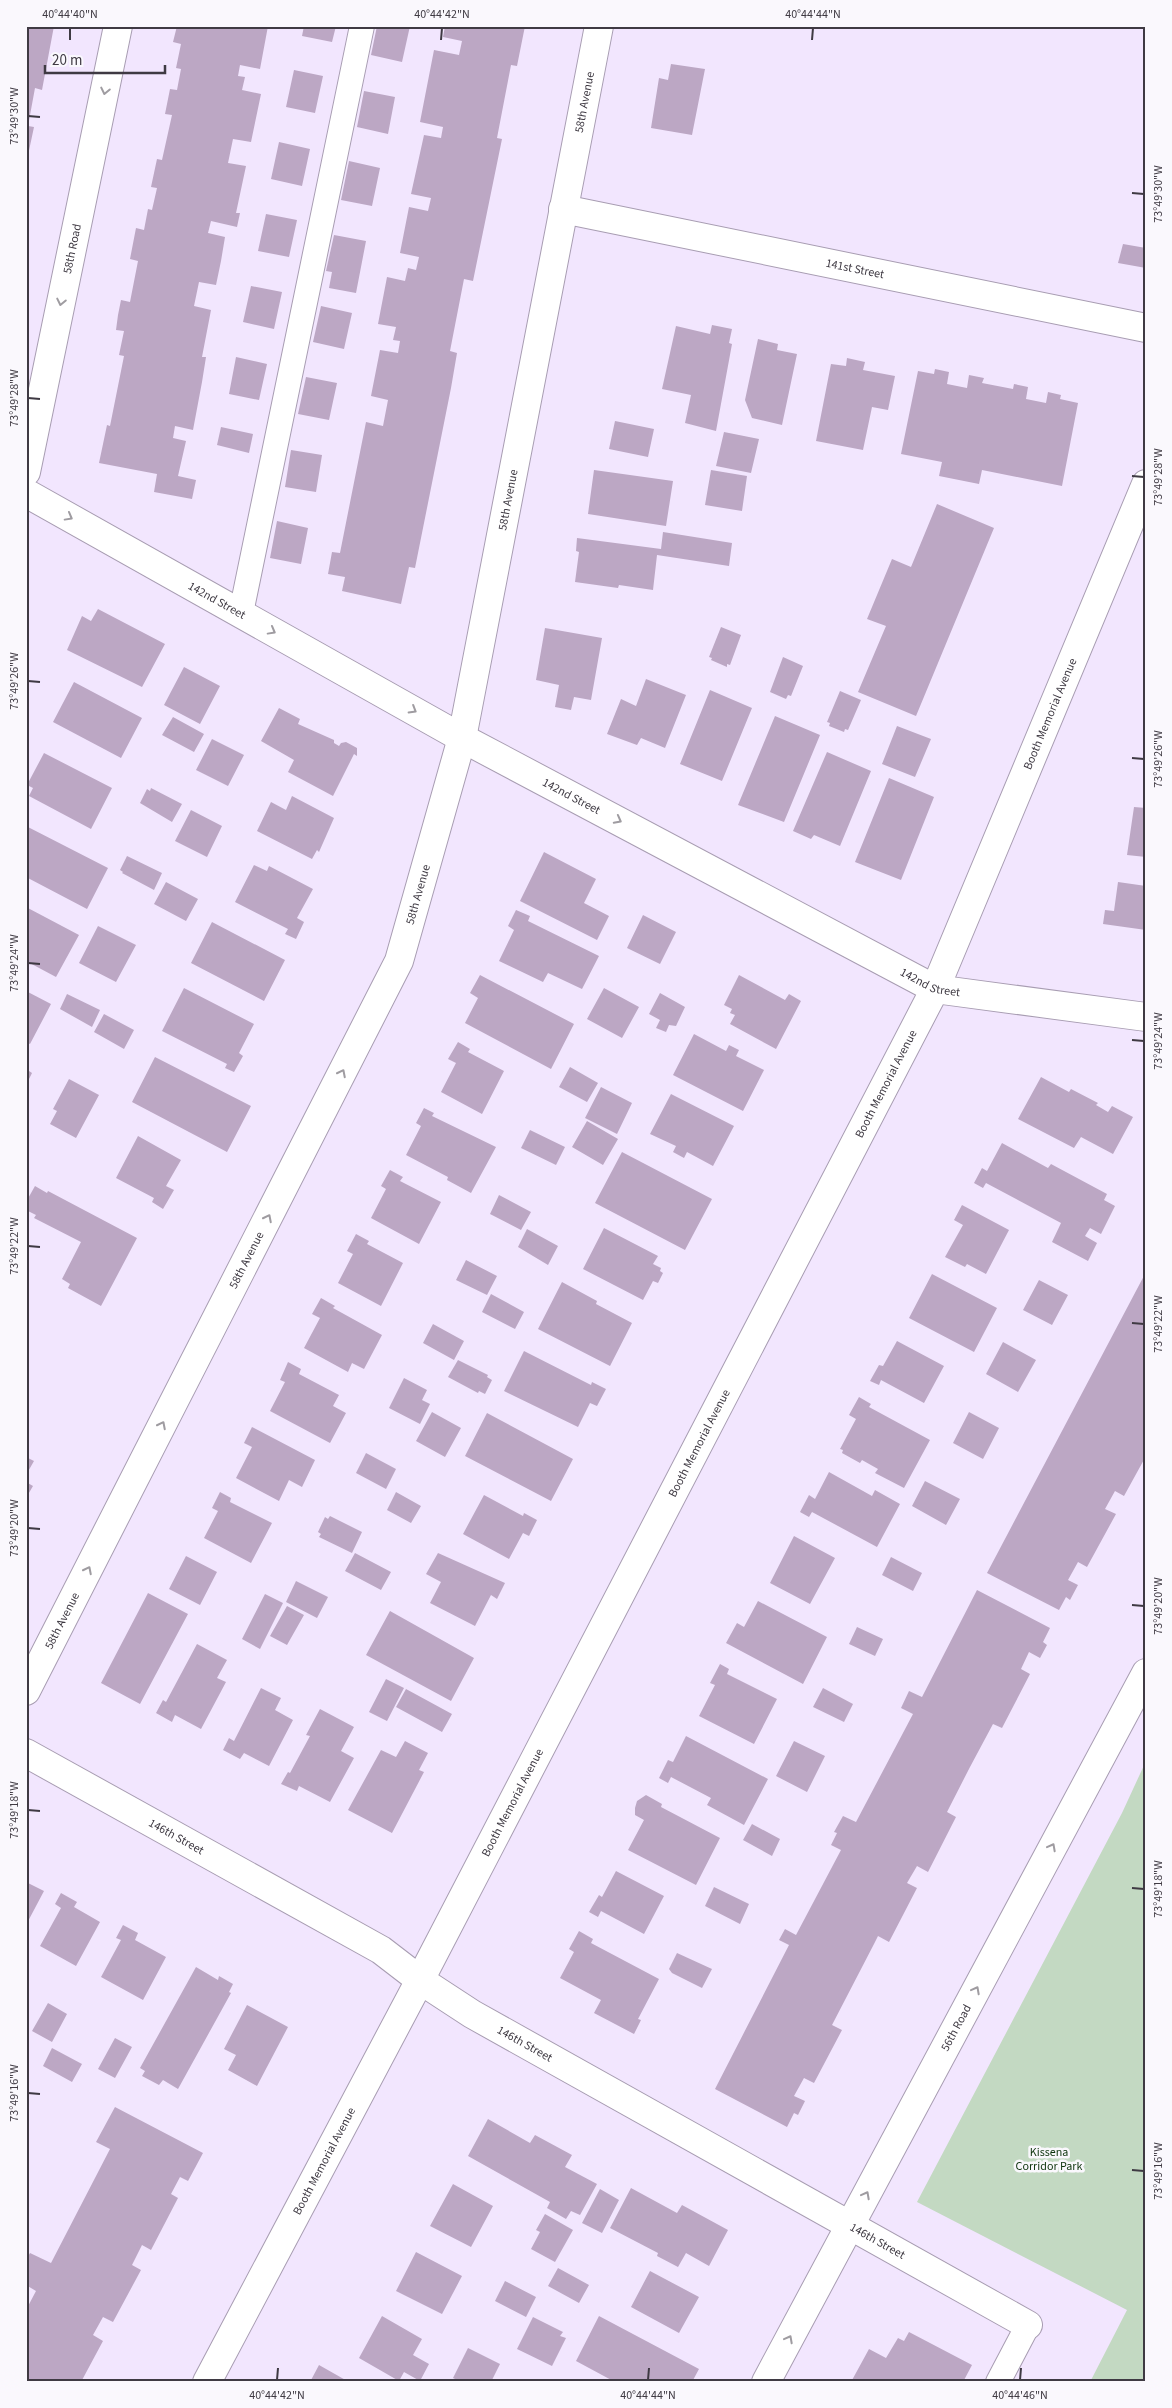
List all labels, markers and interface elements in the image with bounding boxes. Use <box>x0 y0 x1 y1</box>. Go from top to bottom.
text: 40°44'40"N <box>42 6 98 23</box>
text: 40°44'42"N <box>414 6 470 23</box>
text: 40°44'44"N <box>785 6 841 23</box>
scale bar <box>45 42 165 74</box>
text: 20 m <box>52 50 82 71</box>
street label: 58th Avenue <box>571 70 599 134</box>
text: 73°49'30"W <box>6 87 23 145</box>
one-way arrow <box>100 87 110 96</box>
text: 73°49'30"W <box>1150 165 1167 223</box>
street label: 58th Road <box>59 222 86 275</box>
street label: 141st Street <box>824 255 886 283</box>
one-way arrow <box>56 297 67 306</box>
text: 73°49'28"W <box>6 369 23 427</box>
text: 73°49'28"W <box>1150 448 1167 506</box>
street label: 58th Avenue <box>494 468 523 532</box>
one-way arrow <box>63 511 72 521</box>
street label: 142nd Street <box>185 578 249 624</box>
one-way arrow <box>266 624 275 634</box>
text: 73°49'26"W <box>6 652 23 710</box>
street label: Booth Memorial Avenue <box>1020 655 1081 773</box>
one-way arrow <box>408 704 417 714</box>
text: 73°49'26"W <box>1150 730 1167 788</box>
street label: 142nd Street <box>539 774 603 819</box>
one-way arrow <box>613 814 622 824</box>
street label: 58th Avenue <box>402 862 435 927</box>
text: 73°49'24"W <box>6 934 23 992</box>
street label: 142nd Street <box>897 964 961 1001</box>
text: 73°49'24"W <box>1150 1012 1167 1070</box>
street label: Booth Memorial Avenue <box>851 1027 921 1141</box>
one-way arrow <box>336 1070 346 1079</box>
one-way arrow <box>262 1214 272 1223</box>
text: 73°49'22"W <box>6 1217 23 1275</box>
street label: 58th Avenue <box>225 1229 268 1292</box>
text: 73°49'22"W <box>1150 1295 1167 1353</box>
street label: Booth Memorial Avenue <box>664 1386 735 1500</box>
one-way arrow <box>156 1421 166 1430</box>
text: 73°49'20"W <box>6 1499 23 1557</box>
one-way arrow <box>82 1566 92 1575</box>
text: 73°49'20"W <box>1150 1577 1167 1635</box>
street label: 58th Avenue <box>41 1589 84 1652</box>
street label: Booth Memorial Avenue <box>478 1746 548 1860</box>
text: 73°49'18"W <box>6 1781 23 1839</box>
street label: 146th Street <box>145 1815 207 1859</box>
one-way arrow <box>1046 1843 1056 1852</box>
text: 73°49'18"W <box>1150 1860 1167 1918</box>
one-way arrow <box>970 1987 980 1996</box>
street label: 56th Road <box>937 2002 976 2054</box>
street label: 146th Street <box>494 2022 555 2066</box>
text: 73°49'16"W <box>6 2064 23 2122</box>
street label: Booth Memorial Avenue <box>289 2104 360 2218</box>
text: 73°49'16"W <box>1150 2142 1167 2200</box>
park label: Kissena Corridor Park <box>1016 2144 1082 2175</box>
one-way arrow <box>860 2192 870 2201</box>
street label: 146th Street <box>847 2219 908 2264</box>
one-way arrow <box>783 2335 793 2344</box>
text: 40°44'42"N <box>249 2387 305 2404</box>
text: 40°44'44"N <box>620 2387 676 2404</box>
text: 40°44'46"N <box>992 2387 1048 2404</box>

